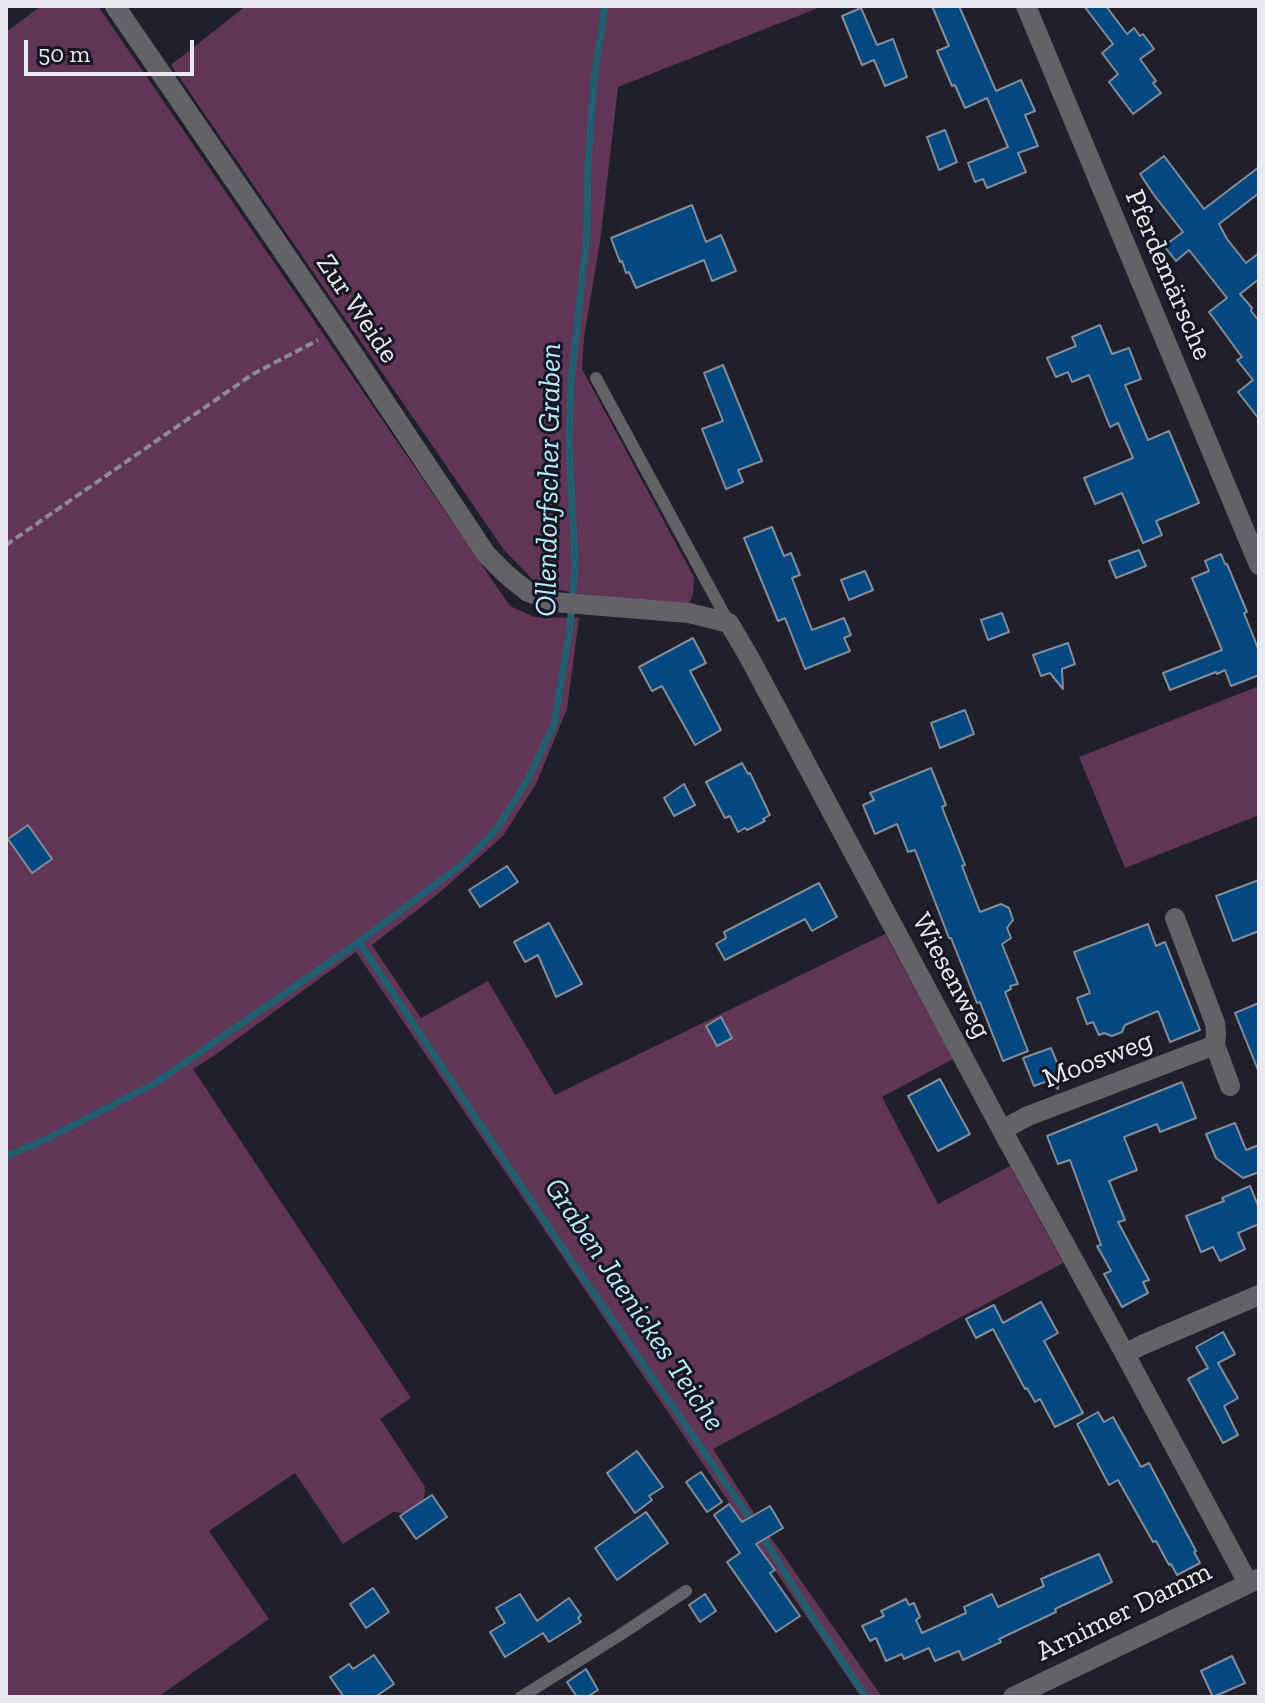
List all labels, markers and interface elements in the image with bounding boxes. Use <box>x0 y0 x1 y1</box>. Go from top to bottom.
scale bar <box>28 24 198 74</box>
text: 50 m <box>38 39 90 68</box>
street label: Pferdemärsche <box>1117 185 1219 365</box>
street label: Zur Weide <box>308 248 406 370</box>
water label: Ollendorfscher Graben <box>529 343 569 617</box>
street label: Wiesenweg <box>904 908 998 1044</box>
street label: Moosweg <box>1038 1024 1158 1096</box>
water label: Graben Jaenickes Teiche <box>536 1172 732 1438</box>
street label: Arnimer Damm <box>1031 1555 1217 1669</box>

